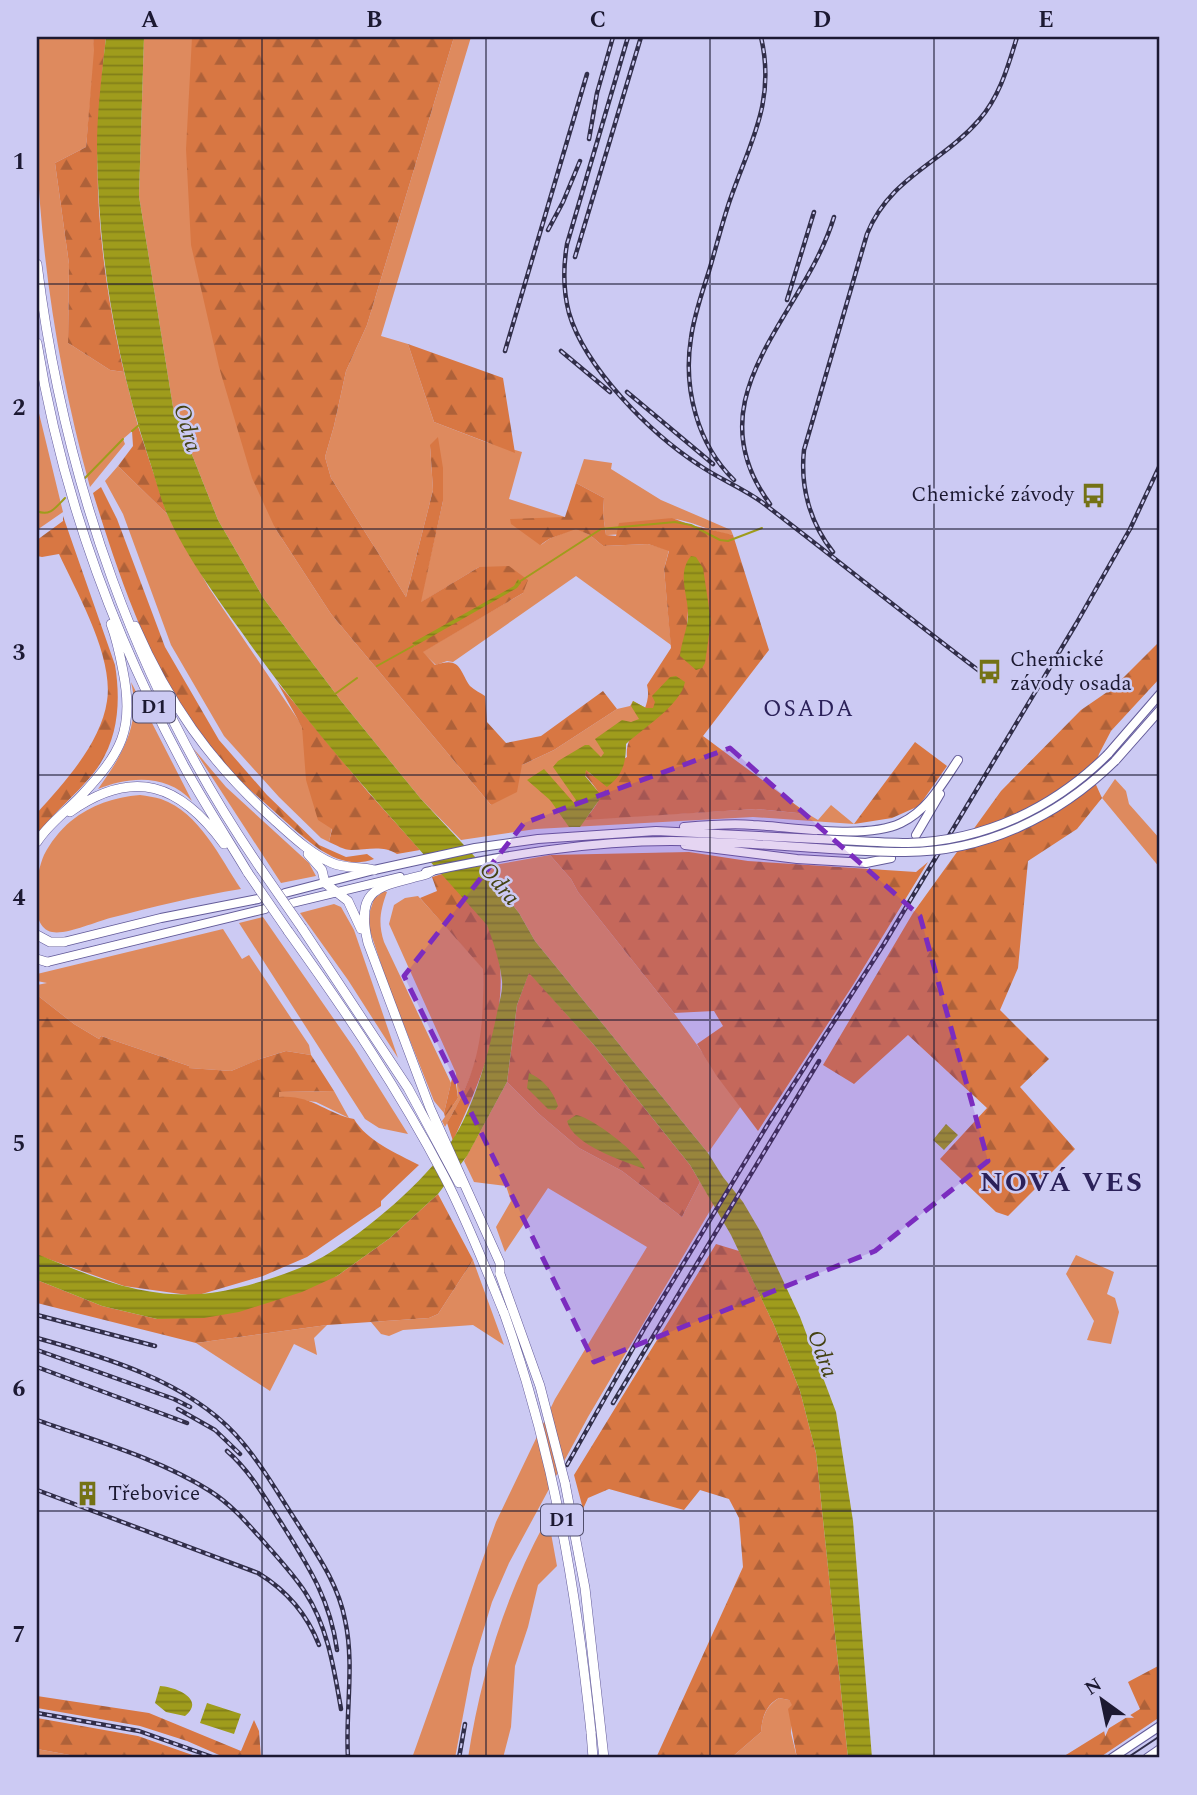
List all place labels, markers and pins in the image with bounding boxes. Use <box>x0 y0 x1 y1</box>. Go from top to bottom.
place label: Chemické závody <box>911 479 1075 511</box>
bus stop icon: Chemické závody <box>1080 481 1108 509</box>
place label: Chemické závody osada <box>1010 644 1132 700</box>
bus stop icon: Chemické závody osada <box>976 658 1004 686</box>
place label: Třebovice <box>108 1478 200 1510</box>
building icon: Třebovice <box>74 1480 102 1508</box>

